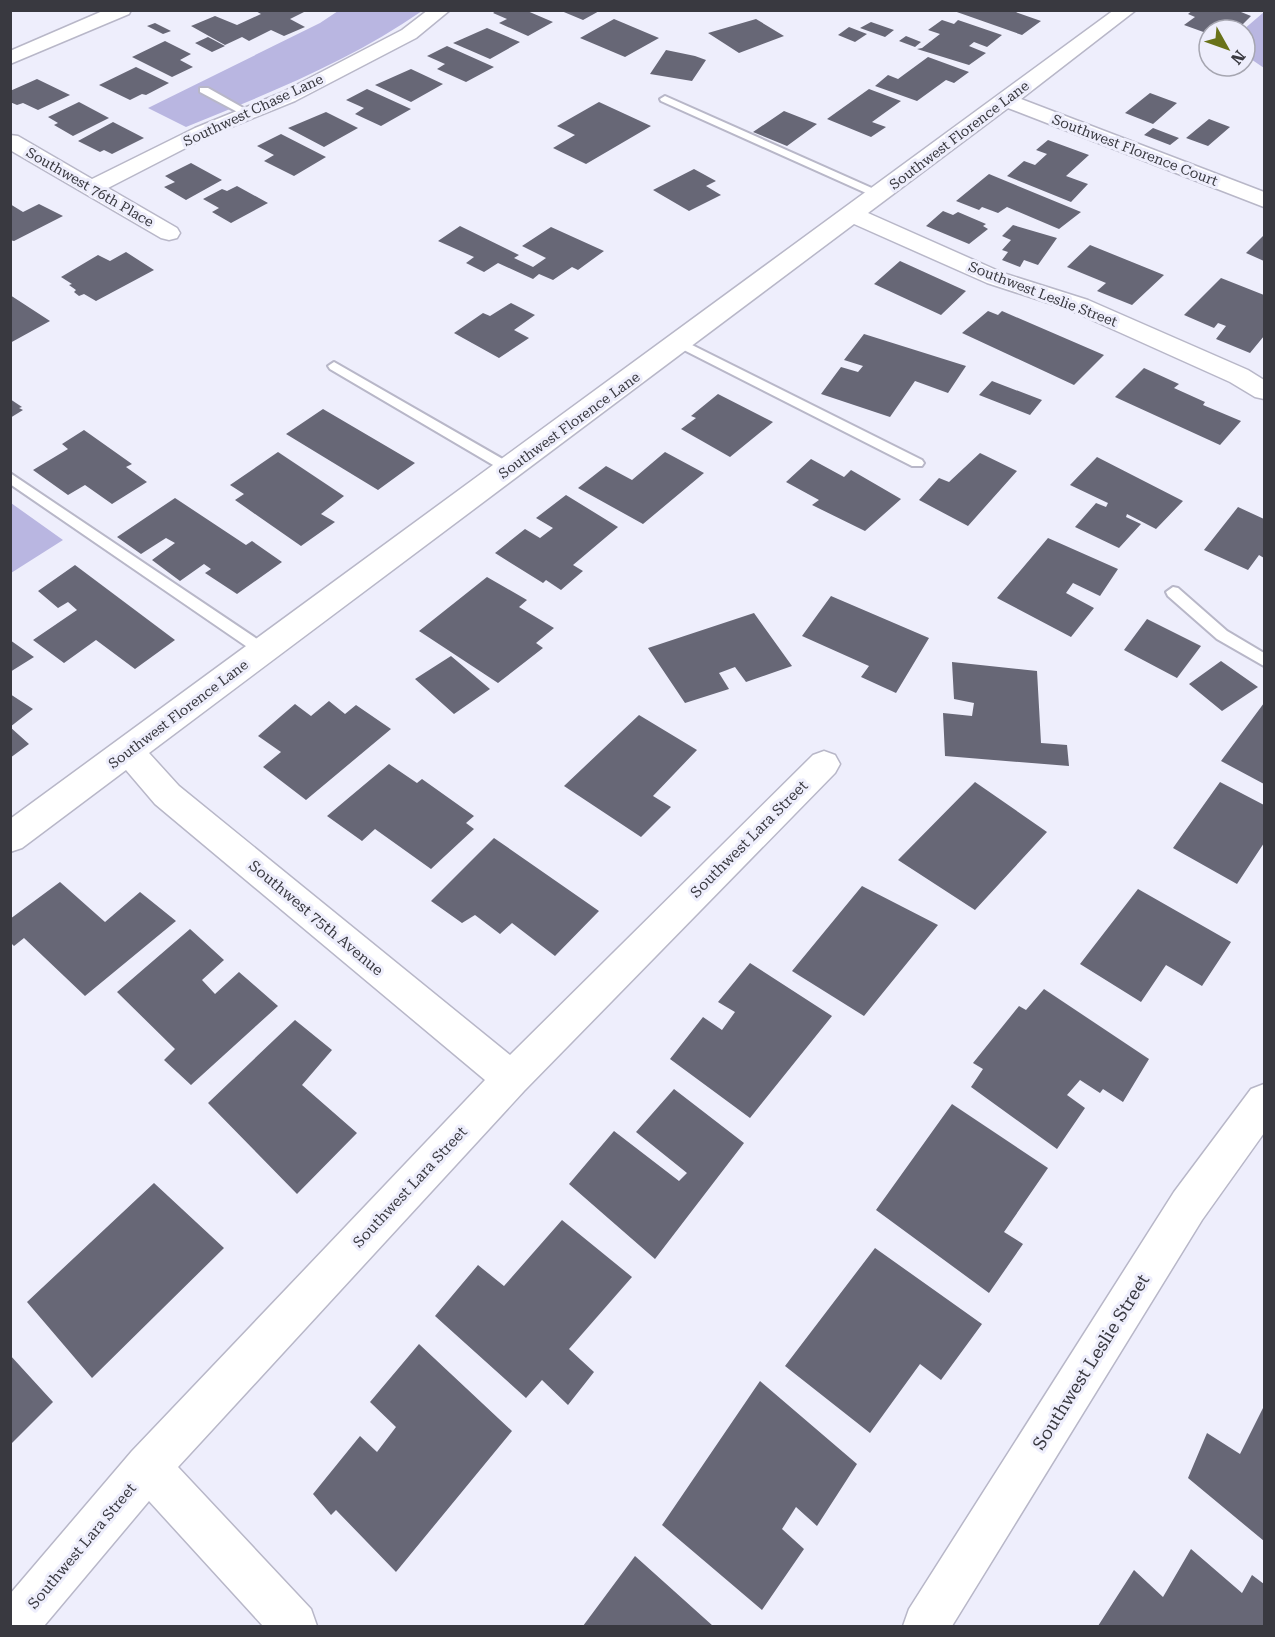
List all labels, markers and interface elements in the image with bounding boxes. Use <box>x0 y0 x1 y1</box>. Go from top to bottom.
north arrow <box>1197 18 1257 78</box>
text: N <box>1227 46 1249 68</box>
street label: Southwest Chase Lane <box>181 70 326 149</box>
street label: Southwest Florence Lane <box>886 77 1032 193</box>
street label: Southwest Florence Court <box>1050 111 1220 189</box>
street label: Southwest 76th Place <box>23 144 157 230</box>
street label: Southwest Leslie Street <box>966 258 1120 330</box>
street label: Southwest Florence Lane <box>495 368 643 482</box>
street label: Southwest Florence Lane <box>105 656 251 772</box>
street label: Southwest Lara Street <box>687 776 812 901</box>
street label: Southwest 75th Avenue <box>245 857 387 979</box>
street label: Southwest Lara Street <box>349 1123 471 1251</box>
street label: Southwest Leslie Street <box>1028 1270 1153 1453</box>
street label: Southwest Lara Street <box>24 1479 140 1613</box>

